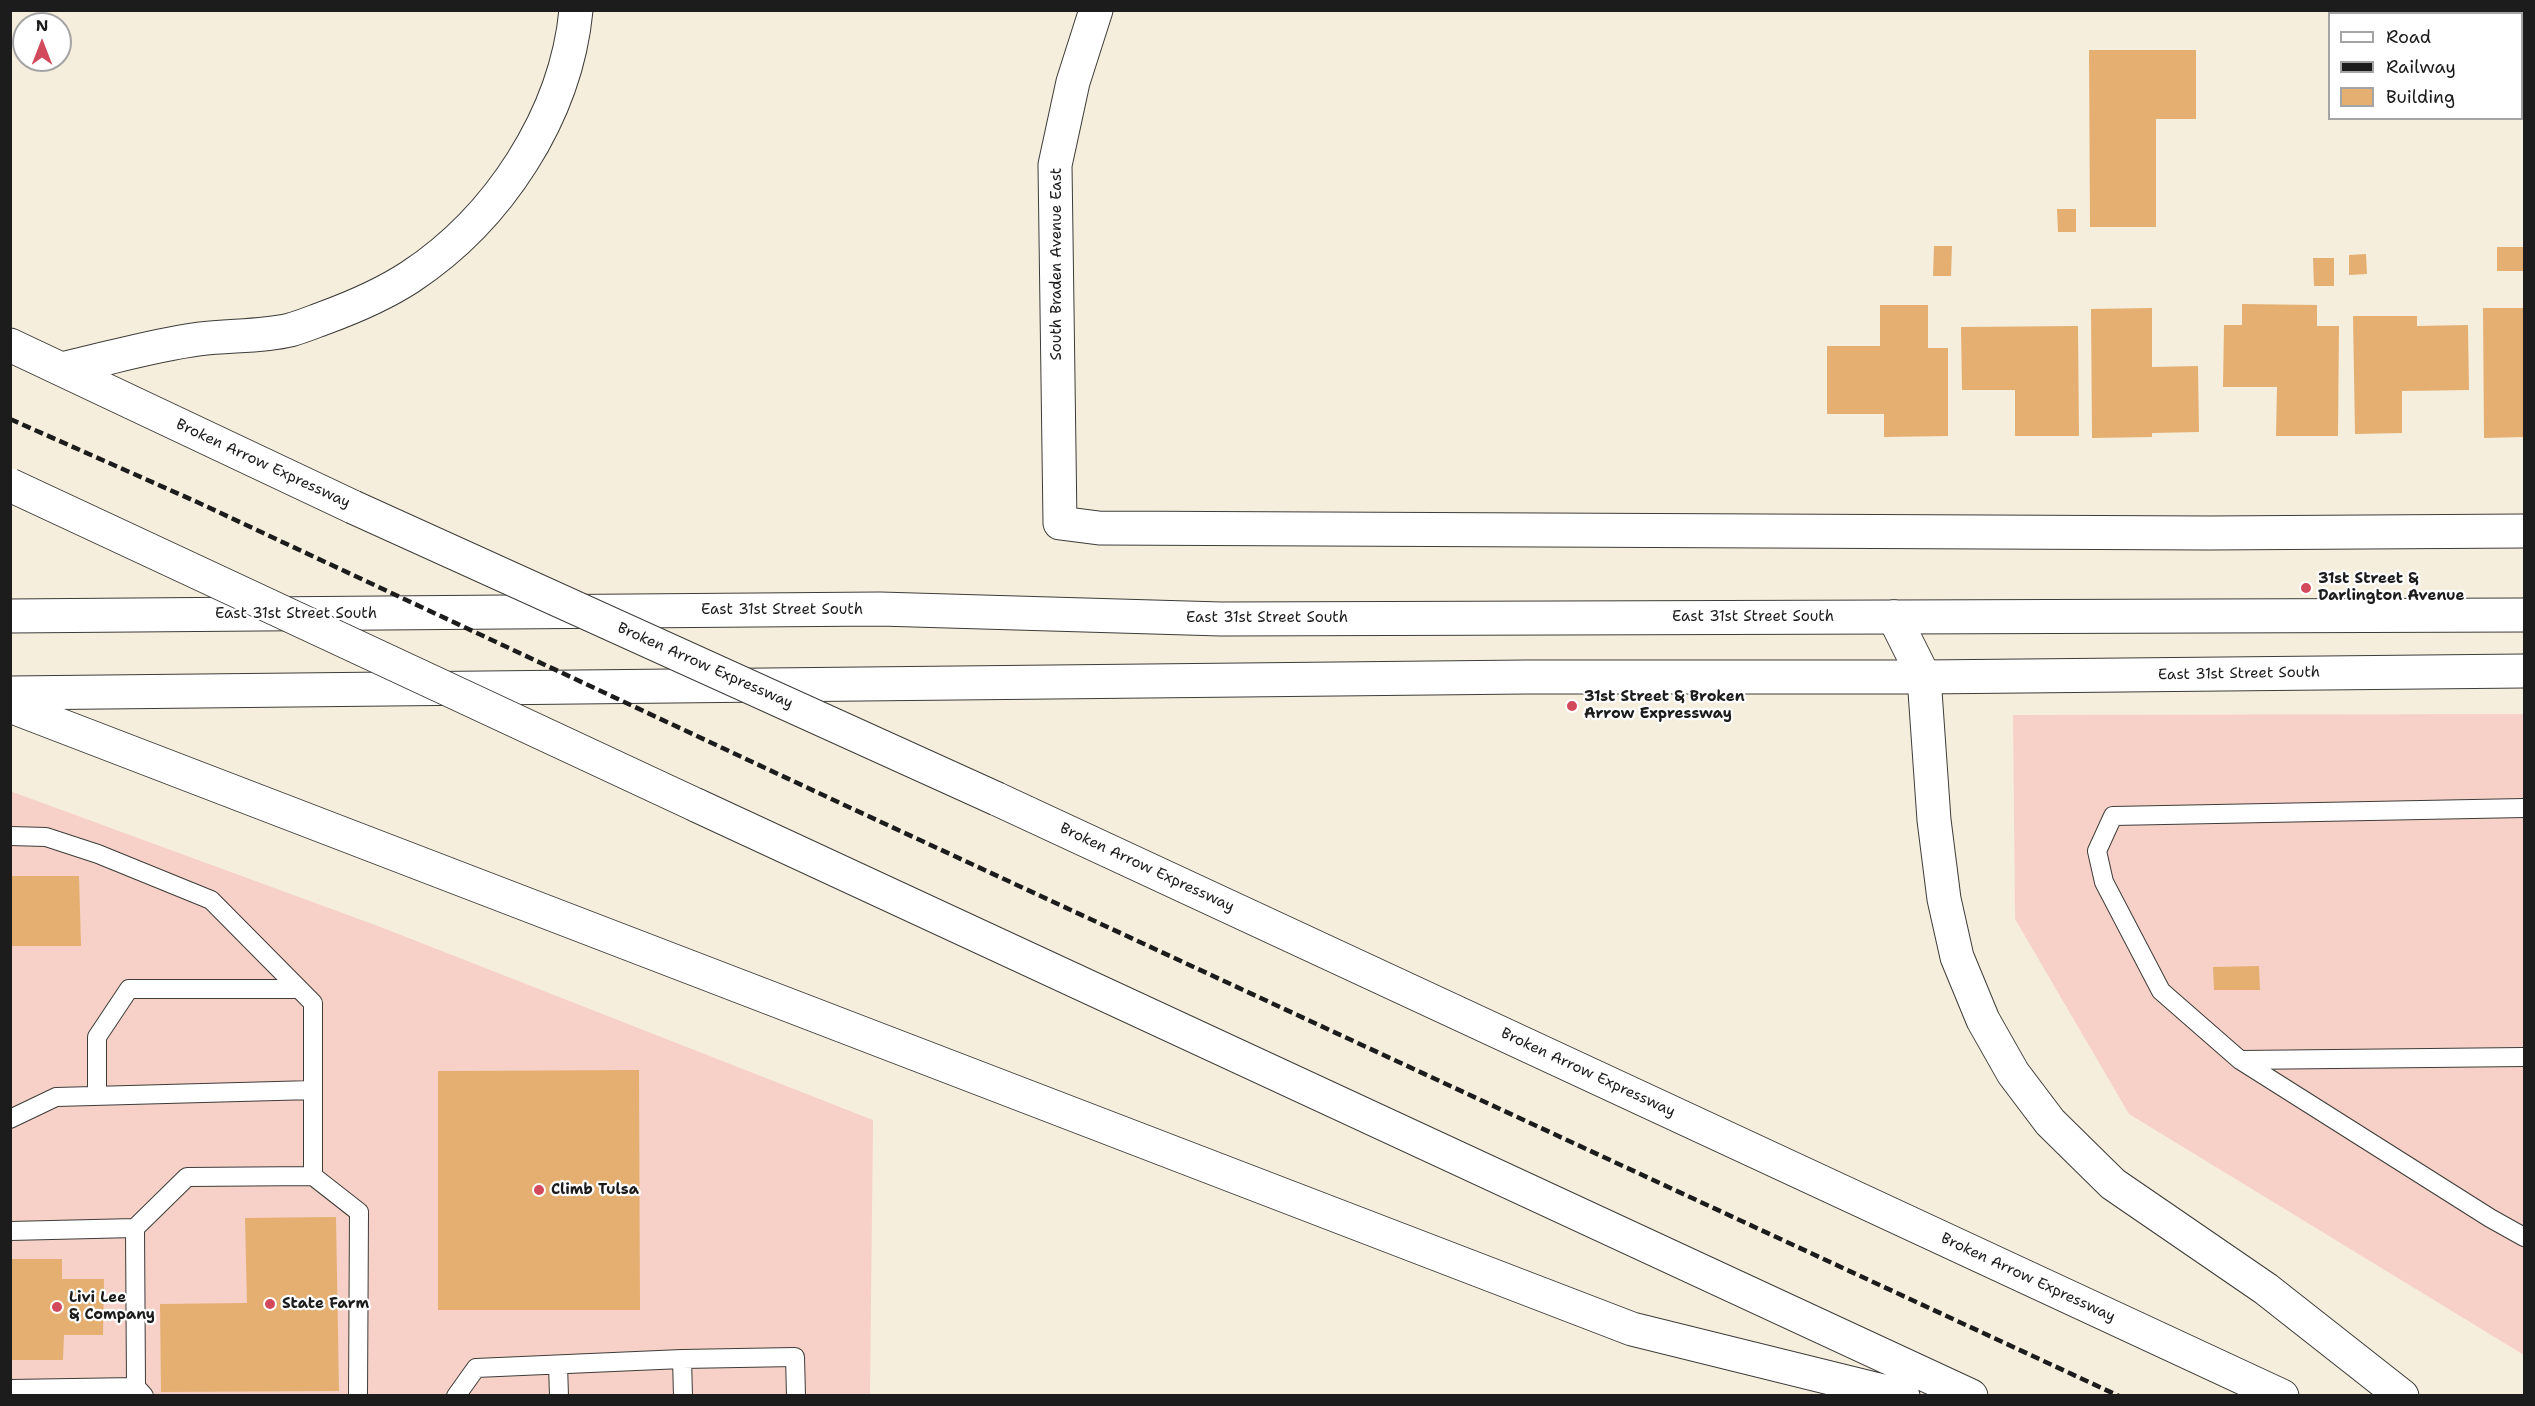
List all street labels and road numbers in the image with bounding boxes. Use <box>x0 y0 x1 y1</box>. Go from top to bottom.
street label: South Braden Avenue East <box>1048 168 1066 360</box>
street label: Broken Arrow Expressway <box>173 416 353 512</box>
street label: East 31st Street South <box>701 601 863 619</box>
street label: East 31st Street South <box>215 605 377 623</box>
street label: East 31st Street South <box>1672 608 1834 626</box>
street label: East 31st Street South <box>1186 609 1348 627</box>
street label: Broken Arrow Expressway <box>614 619 796 713</box>
street label: East 31st Street South <box>2158 664 2320 684</box>
street label: Broken Arrow Expressway <box>1057 820 1237 916</box>
street label: Broken Arrow Expressway <box>1498 1025 1678 1121</box>
street label: Broken Arrow Expressway <box>1938 1230 2118 1326</box>

